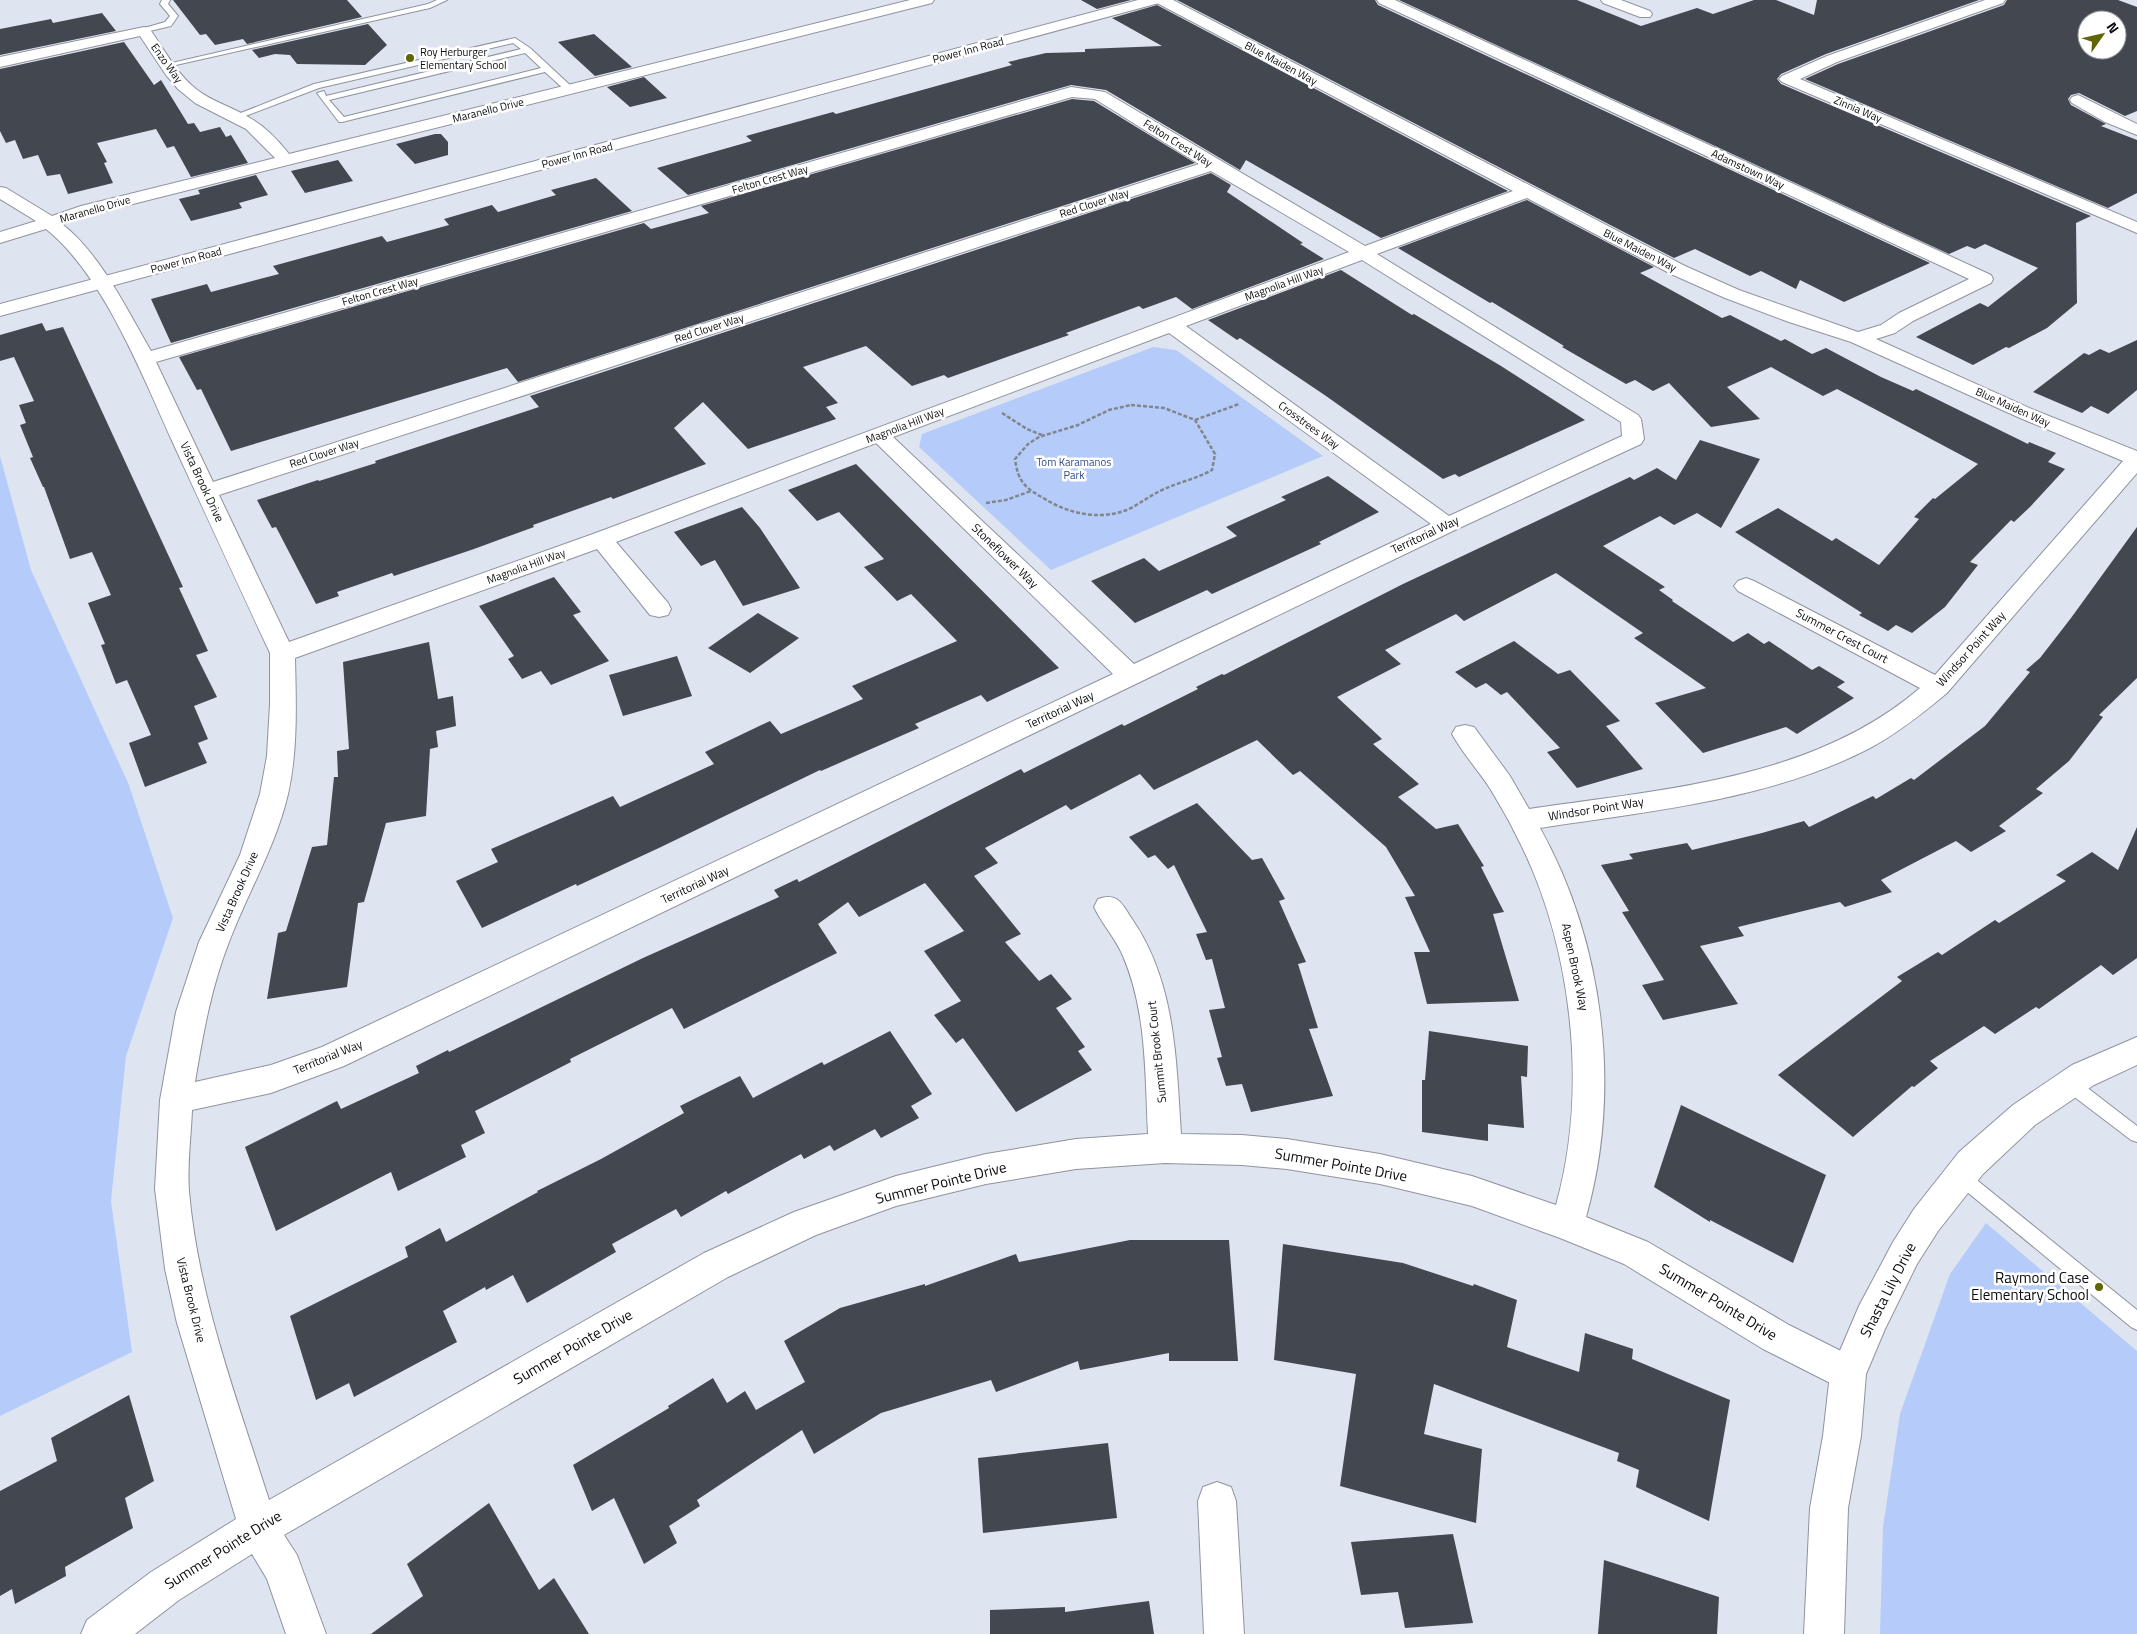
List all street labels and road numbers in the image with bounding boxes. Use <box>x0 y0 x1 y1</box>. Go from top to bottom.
street label: Power Inn Road <box>931 33 1006 67</box>
street label: Blue Maiden Way <box>1242 37 1321 89</box>
street label: Enzo Way <box>147 40 187 87</box>
street label: Zinnia Way <box>1831 92 1885 127</box>
street label: Maranello Drive <box>451 93 526 127</box>
street label: Felton Crest Way <box>1140 115 1216 171</box>
street label: Power Inn Road <box>540 138 615 172</box>
street label: Adamstown Way <box>1709 145 1788 193</box>
street label: Felton Crest Way <box>730 160 811 198</box>
street label: Red Clover Way <box>1057 184 1131 222</box>
street label: Maranello Drive <box>58 191 133 227</box>
street label: Blue Maiden Way <box>1601 225 1680 276</box>
street label: Power Inn Road <box>149 243 224 277</box>
street label: Magnolia Hill Way <box>1242 261 1326 305</box>
street label: Felton Crest Way <box>340 272 421 310</box>
street label: Red Clover Way <box>672 309 746 347</box>
street label: Blue Maiden Way <box>1973 383 2054 431</box>
street label: Crosstrees Way <box>1275 397 1343 453</box>
street label: Magnolia Hill Way <box>864 402 947 447</box>
street label: Red Clover Way <box>287 434 361 472</box>
street label: Vista Brook Drive <box>176 438 229 525</box>
street label: Territorial Way <box>1388 510 1462 559</box>
street label: Stoneflower Way <box>968 519 1043 593</box>
street label: Magnolia Hill Way <box>484 544 568 588</box>
street label: Summer Crest Court <box>1793 603 1893 668</box>
street label: Windsor Point Way <box>1931 606 2010 691</box>
street label: Territorial Way <box>1023 685 1097 734</box>
street label: Windsor Point Way <box>1547 792 1645 825</box>
street label: Vista Brook Drive <box>210 848 263 935</box>
street label: Territorial Way <box>658 860 732 909</box>
street label: Aspen Brook Way <box>1557 921 1594 1013</box>
street label: Summit Brook Court <box>1142 999 1171 1104</box>
street label: Territorial Way <box>290 1034 365 1079</box>
street label: Summer Pointe Drive <box>1273 1142 1409 1187</box>
street label: Summer Pointe Drive <box>873 1155 1009 1210</box>
street label: Shasta Lily Drive <box>1854 1238 1921 1341</box>
street label: Vista Brook Drive <box>172 1255 211 1344</box>
street label: Summer Pointe Drive <box>1655 1257 1782 1346</box>
street label: Summer Pointe Drive <box>509 1303 637 1390</box>
street label: Summer Pointe Drive <box>160 1504 286 1595</box>

